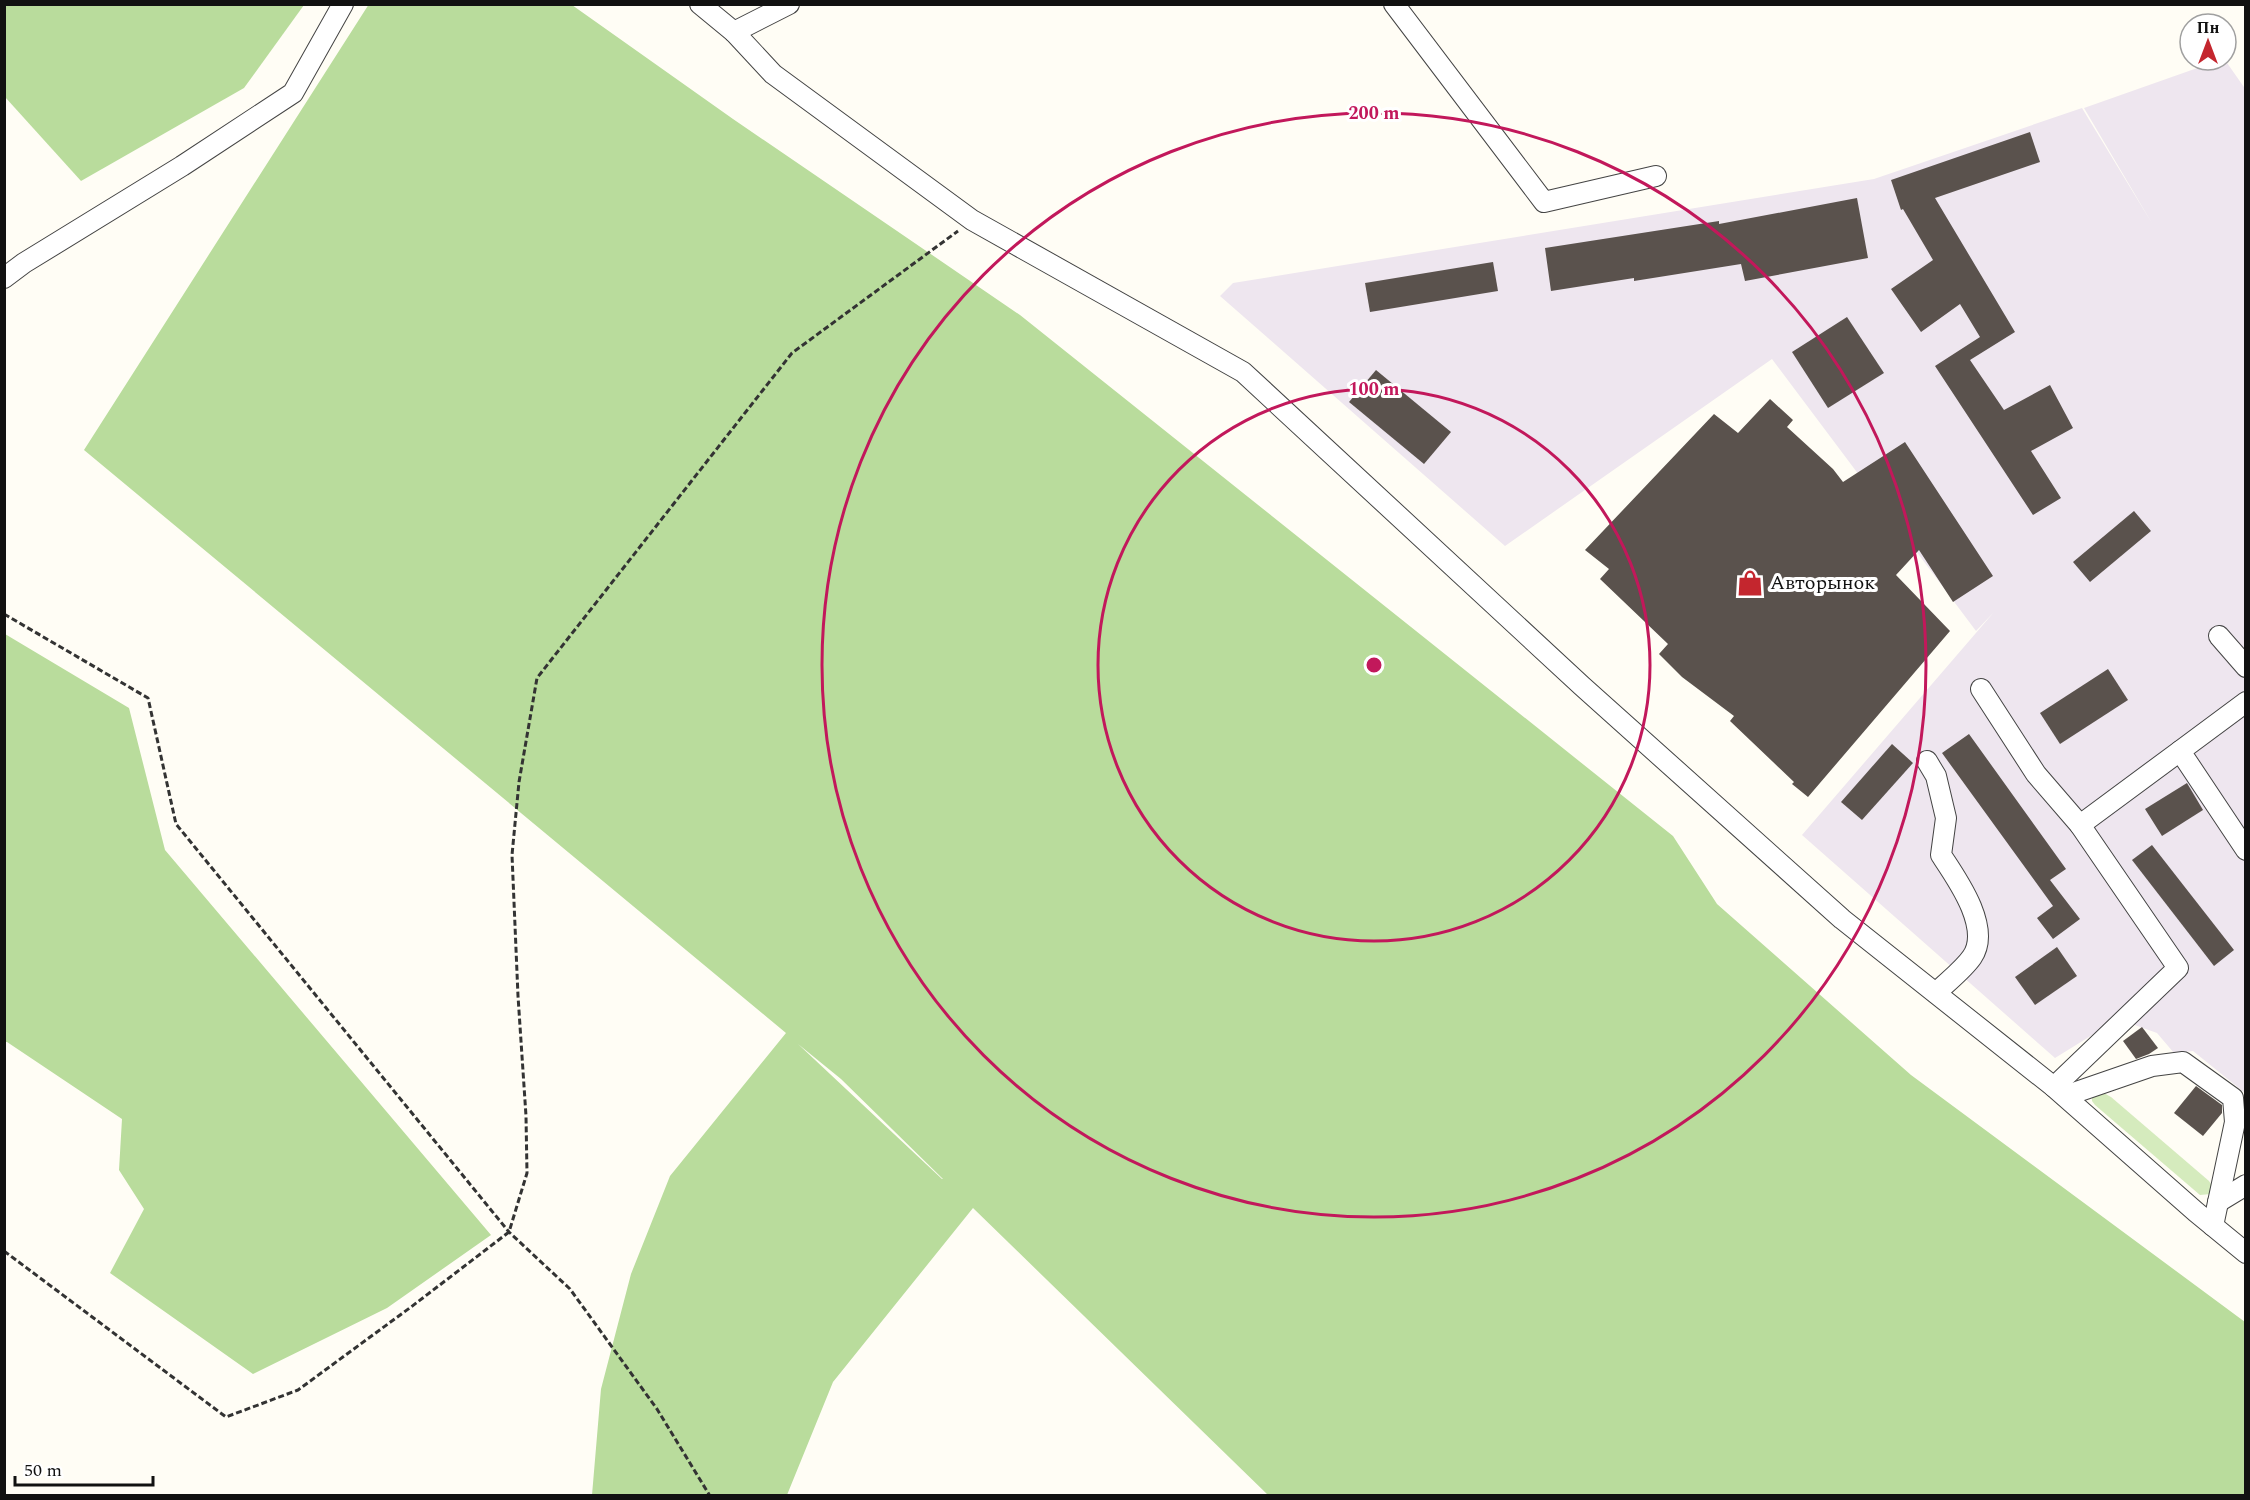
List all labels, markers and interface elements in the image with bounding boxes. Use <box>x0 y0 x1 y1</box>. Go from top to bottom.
north arrow <box>2178 12 2238 72</box>
text: Пн <box>2196 16 2220 40</box>
text: 200 m <box>1348 100 1400 127</box>
text: 100 m <box>1348 376 1400 403</box>
shop icon: Авторынок <box>1735 568 1765 598</box>
place label: Авторынок <box>1770 568 1876 598</box>
centre of rings <box>1364 655 1384 675</box>
scale bar <box>15 1449 153 1487</box>
text: 50 m <box>24 1457 62 1484</box>

